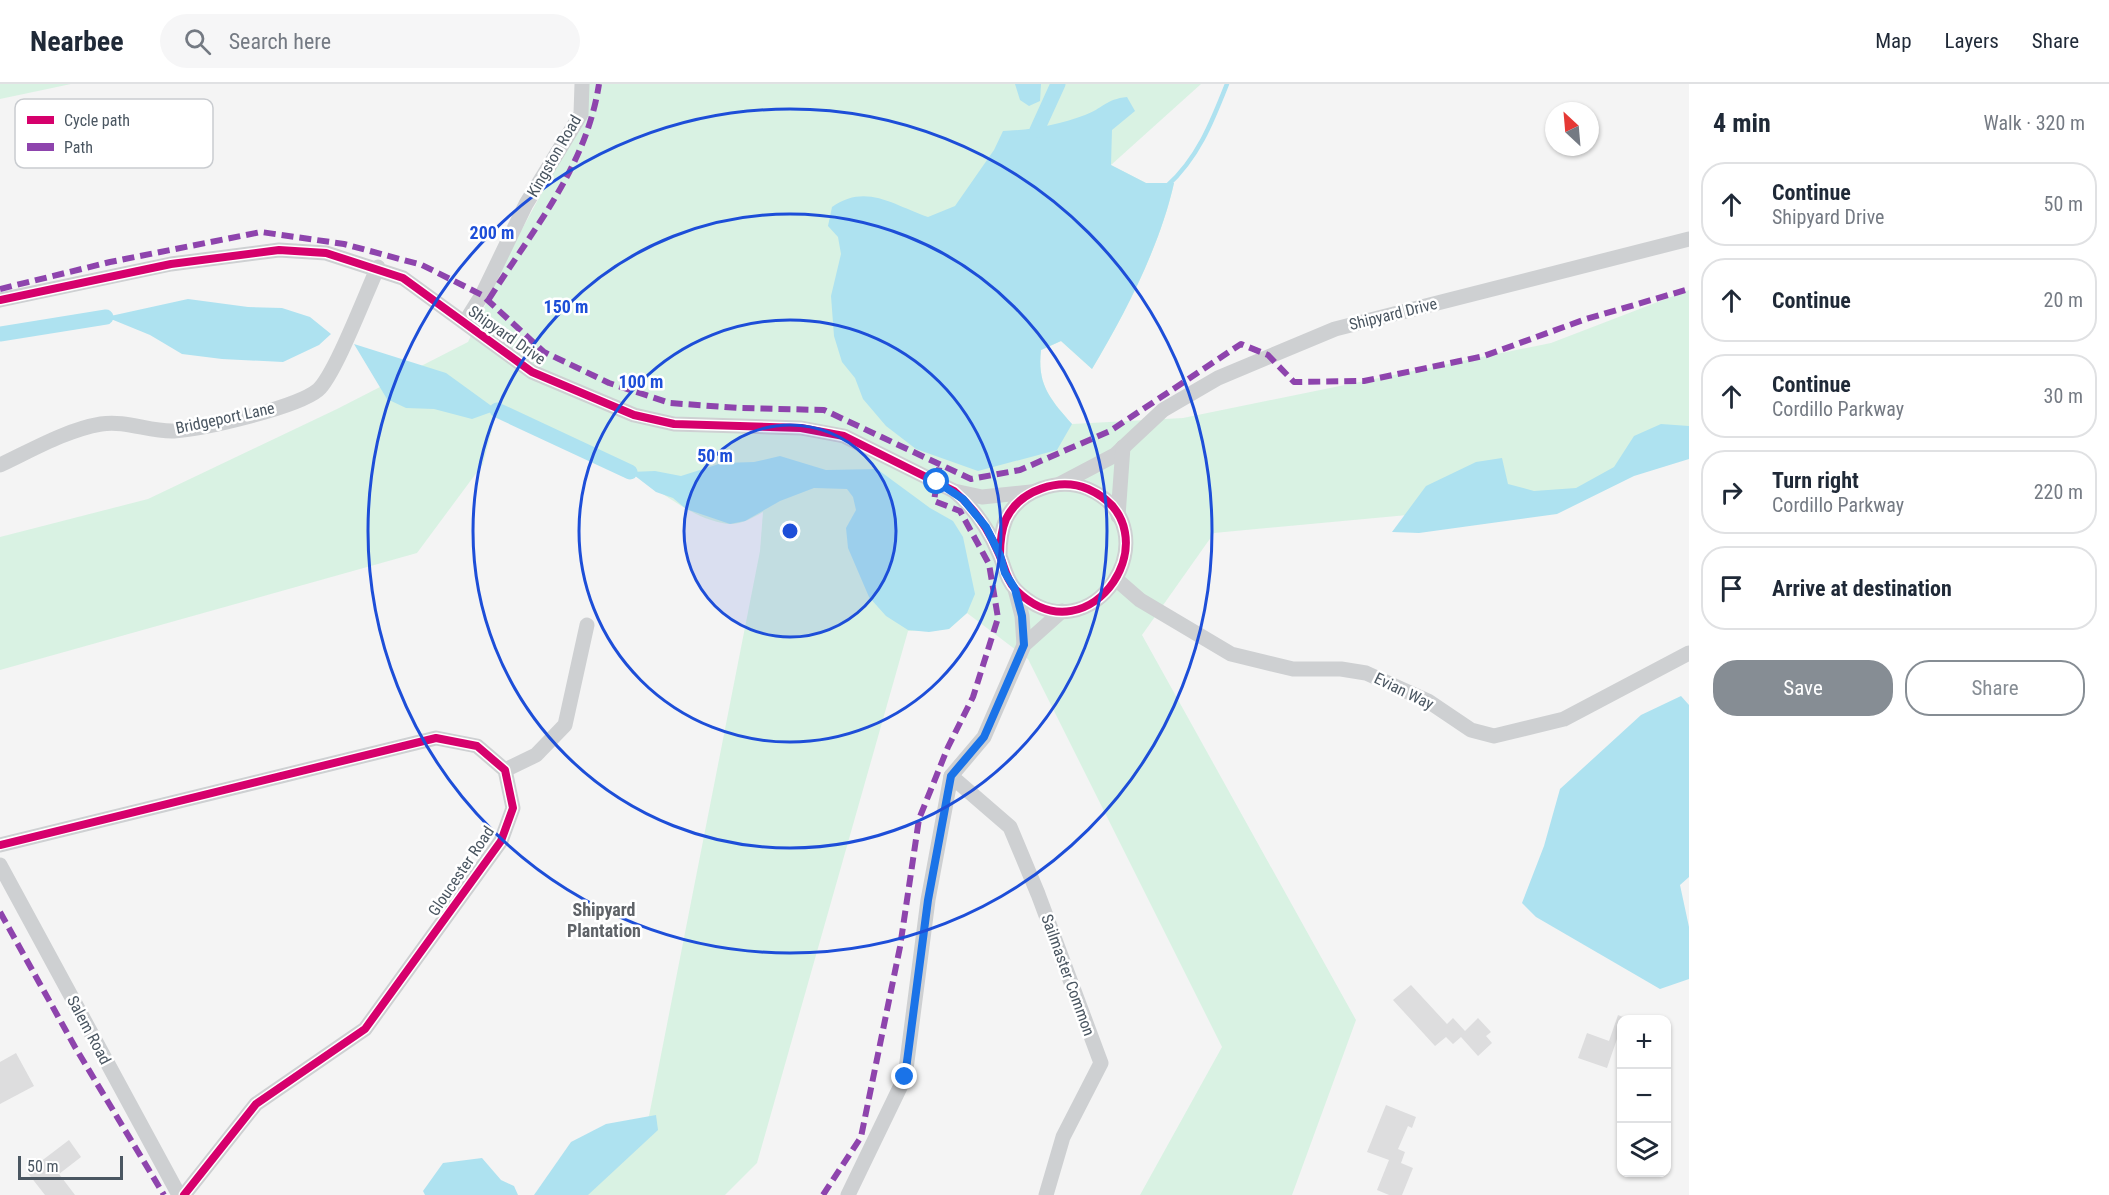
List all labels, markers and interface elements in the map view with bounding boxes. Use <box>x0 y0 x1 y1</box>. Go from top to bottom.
search box <box>160 14 580 68</box>
text: Nearbee <box>30 25 124 58</box>
icon: search <box>181 25 214 58</box>
text: Search here <box>229 29 331 54</box>
text: Map <box>1875 29 1912 53</box>
text: Layers <box>1945 29 1999 53</box>
text: Share <box>2032 29 2079 53</box>
legend <box>15 99 213 168</box>
north arrow <box>1545 102 1599 156</box>
text: 4 min <box>1713 108 1771 138</box>
text: Cycle path <box>64 111 130 130</box>
text: Walk · 320 m <box>1984 111 2085 135</box>
street label: Kingston Road <box>523 112 585 200</box>
text: Path <box>64 138 93 157</box>
text: Continue <box>1772 180 1851 205</box>
icon: ahead <box>1715 188 1748 221</box>
text: 50 m <box>2044 192 2083 216</box>
text: Shipyard Drive <box>1772 205 1884 229</box>
text: 200 m <box>470 222 514 243</box>
icon: ahead <box>1715 284 1748 317</box>
text: Continue <box>1772 288 1851 313</box>
text: 20 m <box>2044 288 2083 312</box>
street label: Shipyard Drive <box>1347 294 1439 334</box>
text: 150 m <box>544 296 588 317</box>
street label: Shipyard Drive <box>465 301 549 369</box>
text: 100 m <box>619 371 663 392</box>
text: Continue <box>1772 372 1851 397</box>
icon: ahead <box>1715 380 1748 413</box>
text: 30 m <box>2044 384 2083 408</box>
text: Cordillo Parkway <box>1772 397 1904 421</box>
street label: Bridgeport Lane <box>174 398 276 438</box>
text: 50 m <box>697 445 733 466</box>
route start <box>923 468 949 494</box>
text: Turn right <box>1772 468 1859 493</box>
icon: right <box>1715 476 1748 509</box>
text: 220 m <box>2034 480 2083 504</box>
text: Cordillo Parkway <box>1772 493 1904 517</box>
centre of rings <box>780 521 800 541</box>
icon: arrive <box>1715 572 1748 605</box>
text: Arrive at destination <box>1772 576 1952 601</box>
button: Save <box>1713 660 1893 716</box>
button: Share <box>1905 660 2085 716</box>
street label: Evian Way <box>1371 669 1437 714</box>
street label: Gloucester Road <box>424 823 498 919</box>
district label: Shipyard Plantation <box>567 899 641 941</box>
street label: Sailmaster Common <box>1037 912 1099 1038</box>
street label: Salem Road <box>63 992 115 1068</box>
map controls <box>1617 1015 1671 1177</box>
button: + <box>1617 1015 1671 1069</box>
route end <box>891 1063 917 1089</box>
button: − <box>1617 1069 1671 1123</box>
button: layers <box>1617 1123 1671 1177</box>
scale bar <box>18 1153 123 1180</box>
text: 50 m <box>27 1157 59 1176</box>

